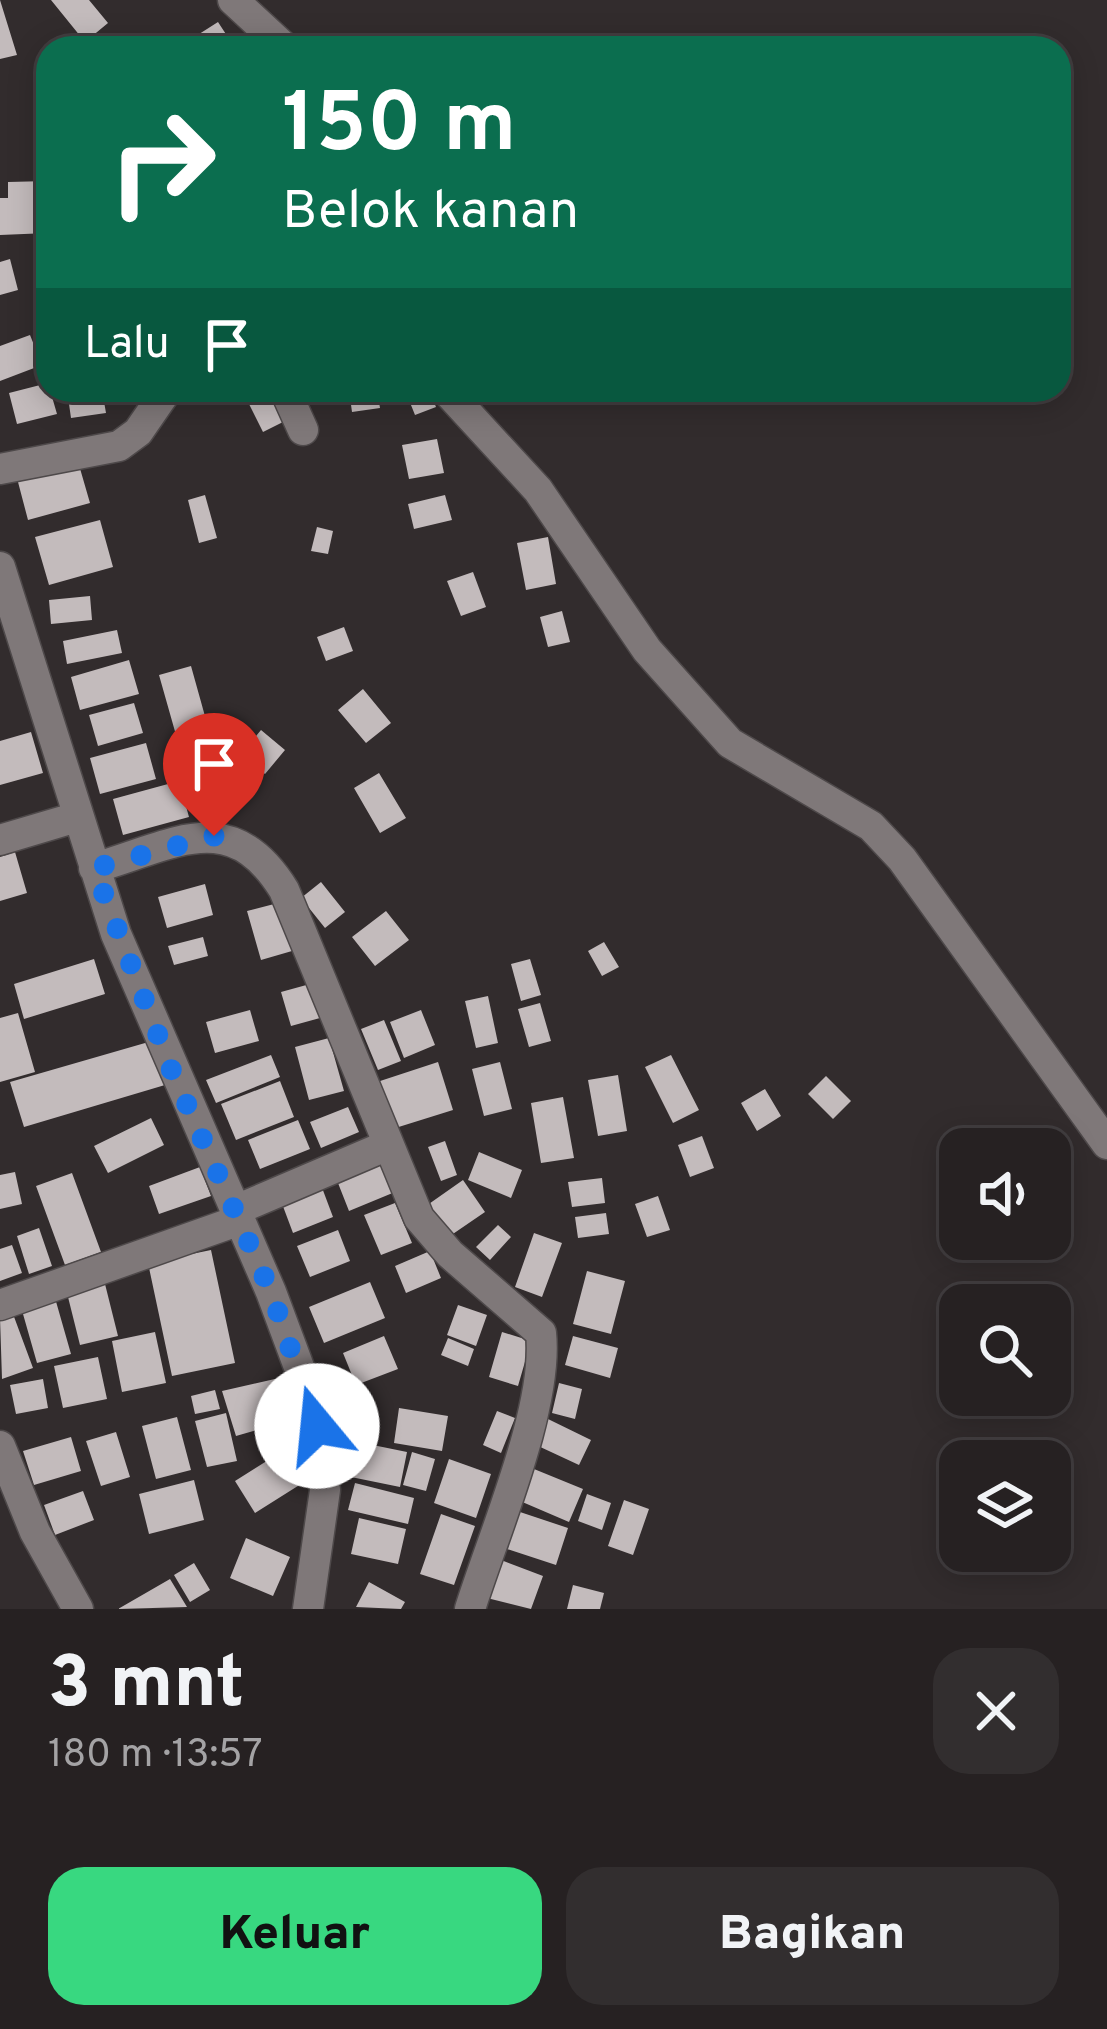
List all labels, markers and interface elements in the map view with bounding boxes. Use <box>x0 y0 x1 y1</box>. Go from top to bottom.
text: 150 m <box>282 75 517 181</box>
icon: right <box>84 84 240 240</box>
text: Belok kanan <box>282 179 579 248</box>
icon: arrive <box>194 312 260 378</box>
text: Lalu <box>84 317 170 374</box>
pin <box>163 713 265 836</box>
icon: arrive <box>181 731 247 797</box>
map controls <box>939 1128 1071 1572</box>
button: sound <box>939 1128 1071 1260</box>
button: search <box>939 1284 1071 1416</box>
position arrow <box>254 1363 380 1489</box>
button: layers <box>939 1440 1071 1572</box>
text: 3 mnt <box>48 1641 244 1733</box>
button: close <box>933 1648 1059 1774</box>
text: 180 m · 13:57 <box>48 1732 263 1781</box>
button: Keluar <box>48 1867 542 2005</box>
button: Bagikan <box>566 1867 1059 2005</box>

